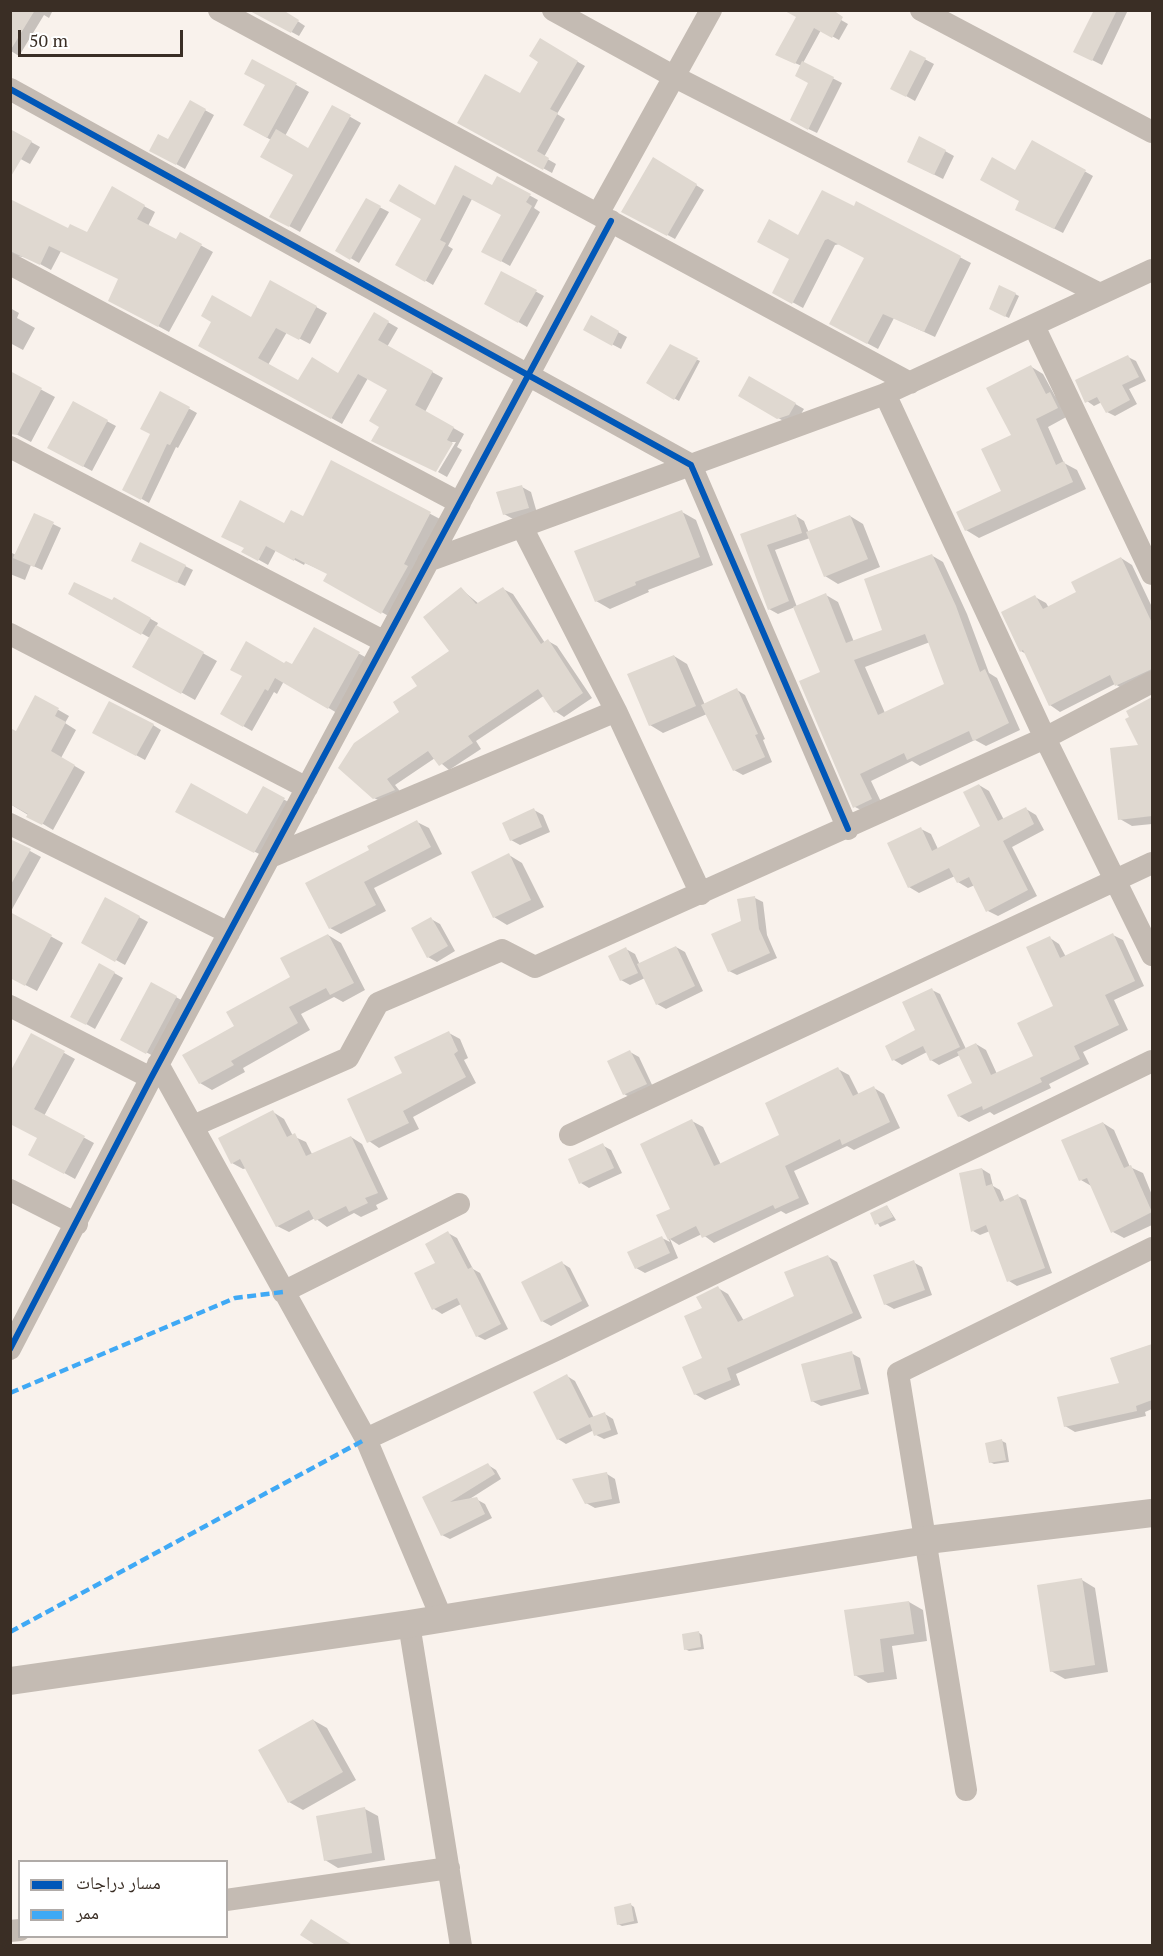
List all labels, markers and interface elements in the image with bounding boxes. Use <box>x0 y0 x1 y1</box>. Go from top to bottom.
scale bar <box>21 18 186 56</box>
text: 50 m <box>29 28 68 52</box>
legend <box>18 1860 228 1938</box>
text: مسار دراجات <box>76 1870 161 1894</box>
text: ممر <box>76 1900 99 1924</box>

